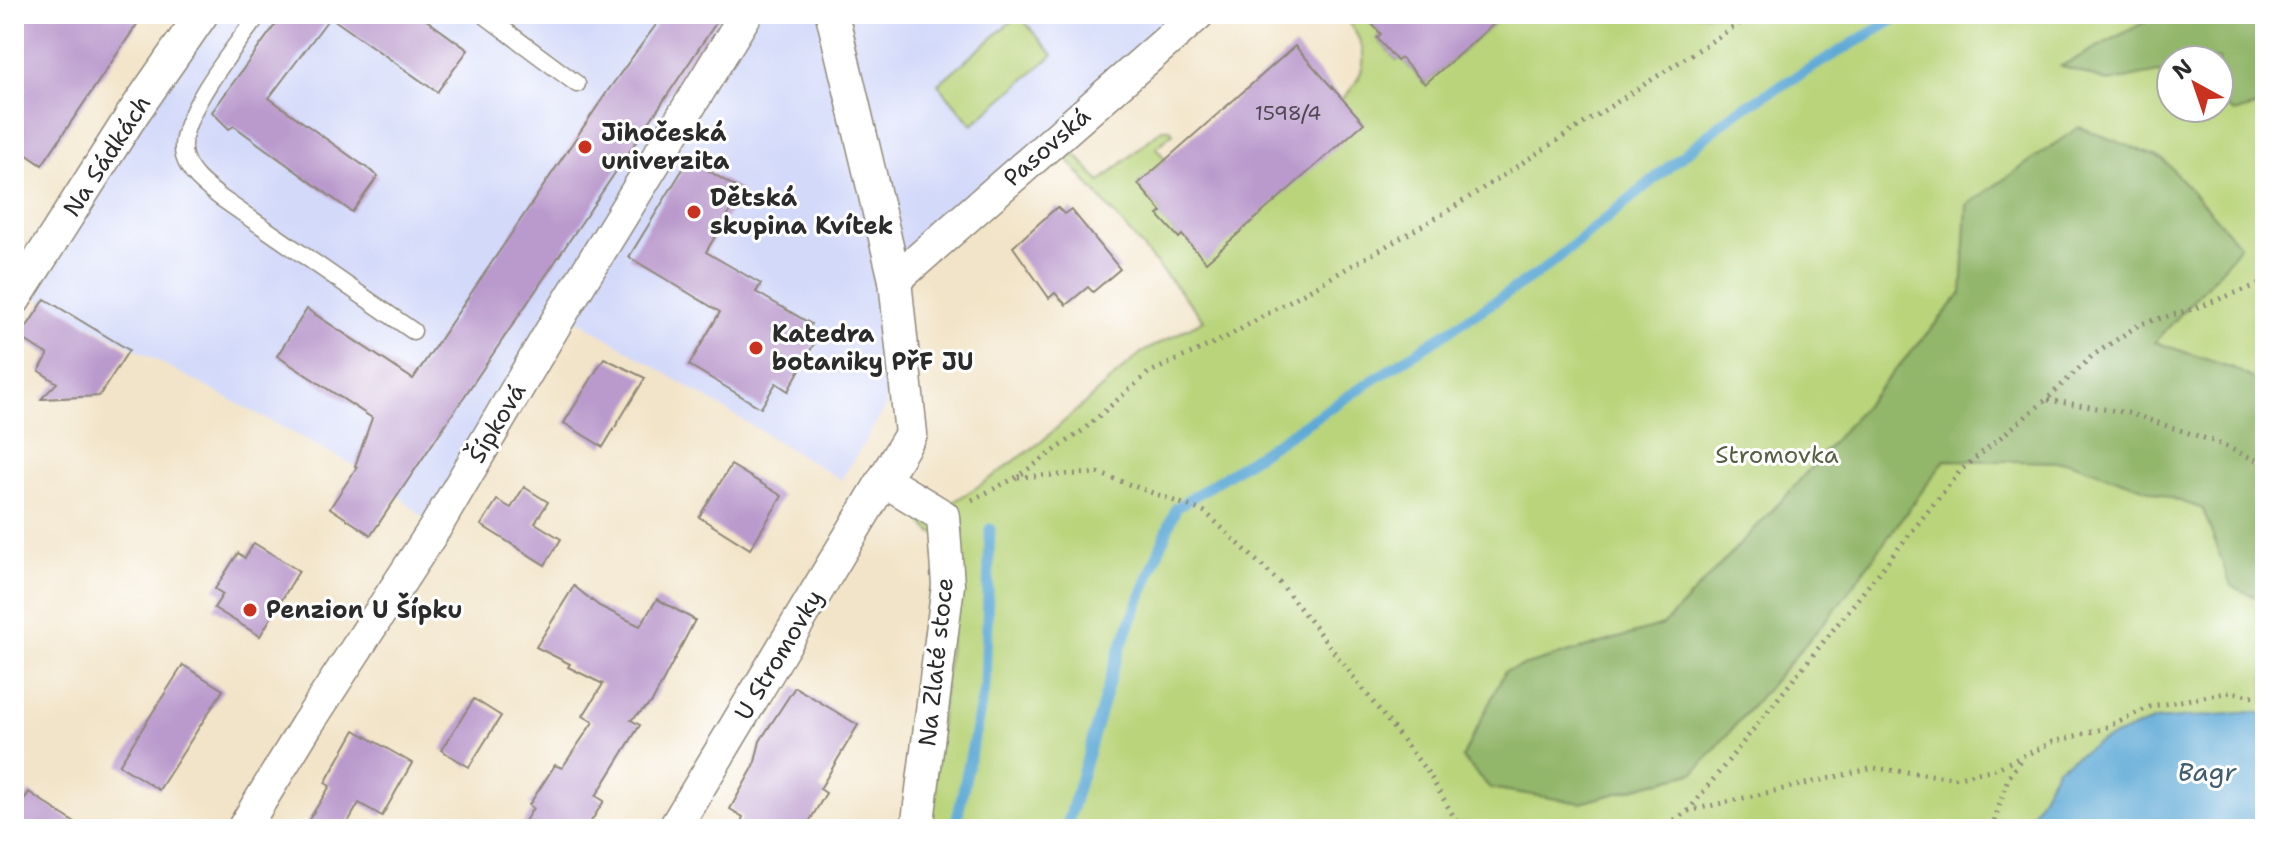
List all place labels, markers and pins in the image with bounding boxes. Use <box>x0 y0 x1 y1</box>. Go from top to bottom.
place label: Jihočeská univerzita <box>601 117 730 177</box>
marker: Jihočeská univerzita <box>576 138 594 156</box>
place label: Dětská skupina Kvítek <box>710 182 893 242</box>
marker: Dětská skupina Kvítek <box>685 203 703 221</box>
place label: Katedra botaniky PřF JU <box>772 318 974 378</box>
marker: Katedra botaniky PřF JU <box>747 339 765 357</box>
place label: Penzion U Šípku <box>266 592 462 626</box>
marker: Penzion U Šípku <box>241 601 259 619</box>

